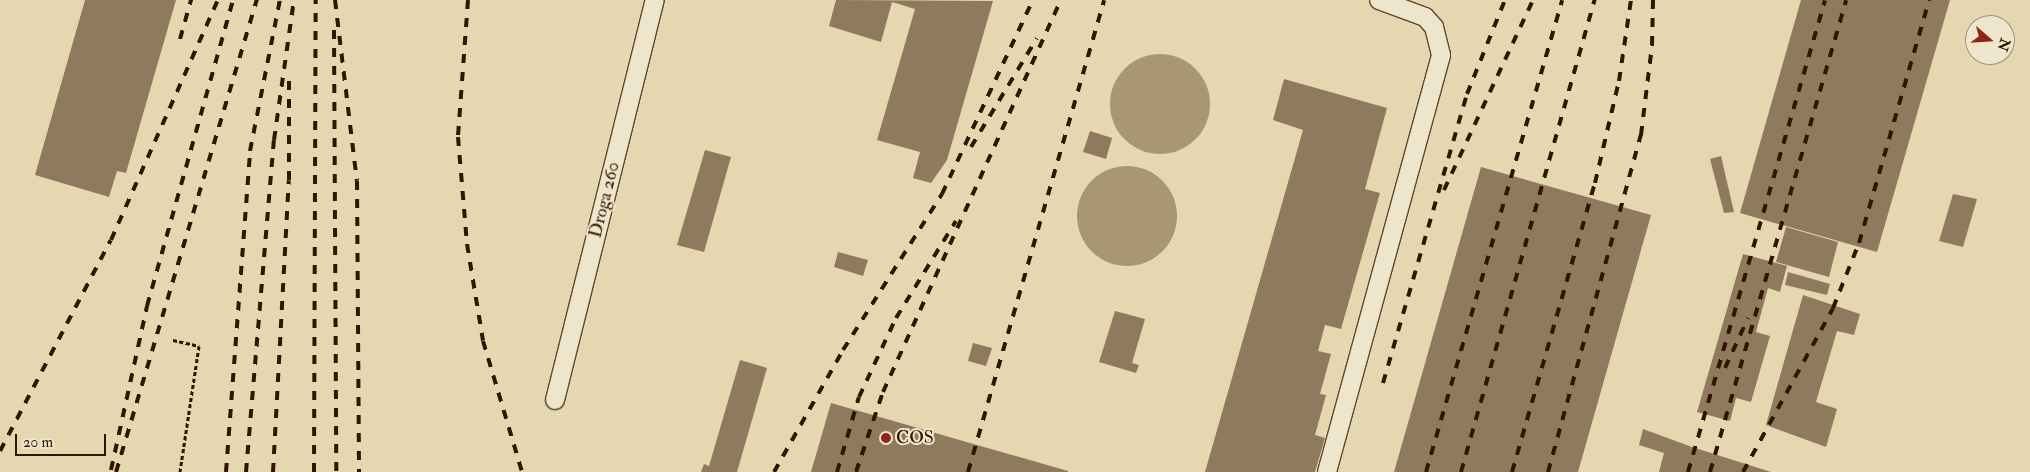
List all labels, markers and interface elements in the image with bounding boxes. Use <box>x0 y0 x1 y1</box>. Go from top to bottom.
north arrow <box>1965 15 2015 65</box>
text: N <box>1994 36 2014 53</box>
street label: Droga 260 <box>585 160 625 240</box>
scale bar <box>18 424 109 456</box>
place label: COS <box>896 427 934 449</box>
marker: COS <box>880 432 892 444</box>
text: 20 m <box>23 433 53 452</box>

